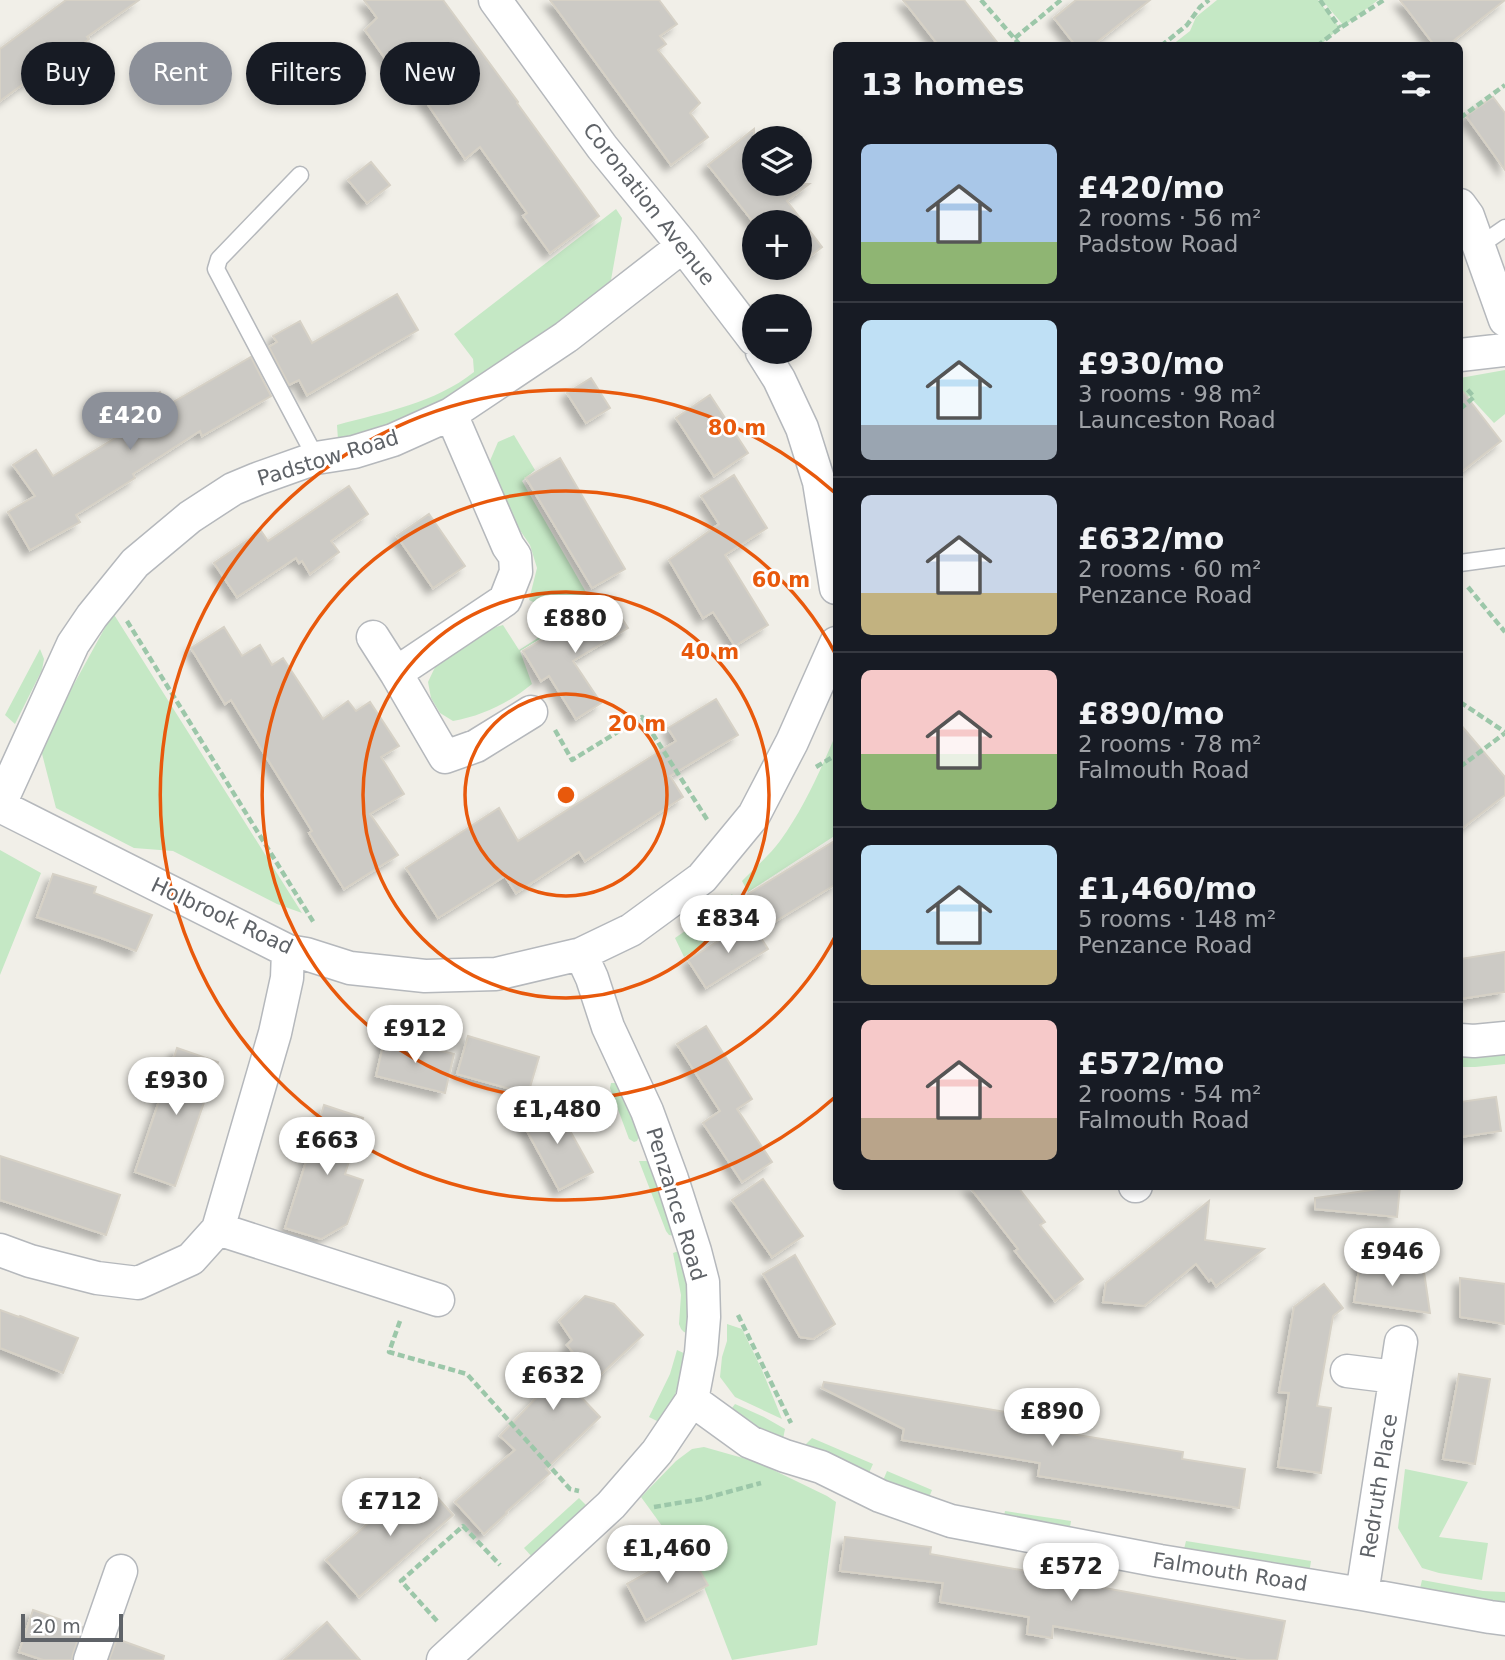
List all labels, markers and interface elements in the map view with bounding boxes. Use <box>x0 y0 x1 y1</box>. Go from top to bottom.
chip: Buy <box>21 42 115 105</box>
chip: Rent <box>129 42 232 105</box>
chip: Filters <box>246 42 366 105</box>
chip: New <box>380 42 480 105</box>
icon: filters <box>1397 65 1435 103</box>
text: 13 homes <box>861 67 1025 102</box>
street label: Coronation Avenue <box>578 118 720 290</box>
map controls <box>742 126 812 364</box>
button: layers <box>742 126 812 196</box>
text: £420/mo <box>1078 170 1224 205</box>
icon: home <box>917 172 1001 256</box>
text: 2 rooms · 56 m² <box>1078 205 1262 231</box>
button: + <box>742 210 812 280</box>
text: Padstow Road <box>1078 231 1238 257</box>
button: − <box>742 294 812 364</box>
text: £930/mo <box>1078 346 1224 381</box>
icon: home <box>917 348 1001 432</box>
text: 3 rooms · 98 m² <box>1078 381 1262 407</box>
pin: £420 <box>89 392 171 452</box>
text: £420 <box>98 402 162 428</box>
text: Launceston Road <box>1078 407 1276 433</box>
text: 80 m <box>708 416 766 440</box>
street label: Padstow Road <box>254 425 402 491</box>
text: £632/mo <box>1078 521 1224 556</box>
icon: home <box>917 523 1001 607</box>
text: 2 rooms · 60 m² <box>1078 556 1262 582</box>
text: 60 m <box>752 568 810 592</box>
text: Penzance Road <box>1078 582 1252 608</box>
pin: £880 <box>534 596 616 655</box>
text: £880 <box>543 605 607 631</box>
text: 40 m <box>681 640 739 664</box>
text: £890/mo <box>1078 696 1224 731</box>
icon: home <box>917 698 1001 782</box>
text: 20 m <box>608 712 666 736</box>
text: 2 rooms · 78 m² <box>1078 731 1262 757</box>
text: Falmouth Road <box>1078 757 1249 783</box>
centre of rings <box>554 783 578 807</box>
text: £1,460/mo <box>1078 871 1257 906</box>
street label: Holbrook Road <box>147 873 297 959</box>
icon: home <box>917 873 1001 957</box>
pin: £834 <box>687 895 769 955</box>
text: £834 <box>696 905 760 931</box>
text: 5 rooms · 148 m² <box>1078 906 1276 932</box>
text: Penzance Road <box>1078 932 1252 958</box>
pin: £912 <box>374 1006 456 1065</box>
text: £912 <box>383 1015 447 1041</box>
text: £572/mo <box>1078 1046 1224 1081</box>
icon: home <box>917 1048 1001 1132</box>
pin: £930 <box>135 1058 217 1117</box>
text: £930 <box>144 1067 208 1093</box>
text: 2 rooms · 54 m² <box>1078 1081 1262 1107</box>
pin: £1,480 <box>500 1086 614 1146</box>
text: £1,480 <box>513 1096 601 1122</box>
text: Falmouth Road <box>1078 1107 1249 1133</box>
pin: £663 <box>286 1118 368 1177</box>
street label: Penzance Road <box>641 1124 711 1284</box>
text: £663 <box>295 1127 359 1153</box>
pin: £946 <box>1351 1228 1433 1288</box>
text: £946 <box>1360 1238 1424 1264</box>
pin: £632 <box>512 1352 594 1412</box>
text: £632 <box>521 1362 585 1388</box>
pin: £890 <box>1011 1388 1093 1448</box>
text: £890 <box>1020 1398 1084 1424</box>
street label: Redruth Place <box>1356 1412 1402 1560</box>
pin: £712 <box>349 1478 431 1538</box>
text: £712 <box>358 1488 422 1514</box>
pin: £1,460 <box>610 1526 724 1585</box>
text: £1,460 <box>623 1535 711 1561</box>
pin: £572 <box>1030 1544 1112 1603</box>
street label: Falmouth Road <box>1151 1548 1309 1596</box>
text: £572 <box>1039 1553 1103 1579</box>
scale bar <box>21 1611 122 1643</box>
text: 20 m <box>32 1615 81 1637</box>

